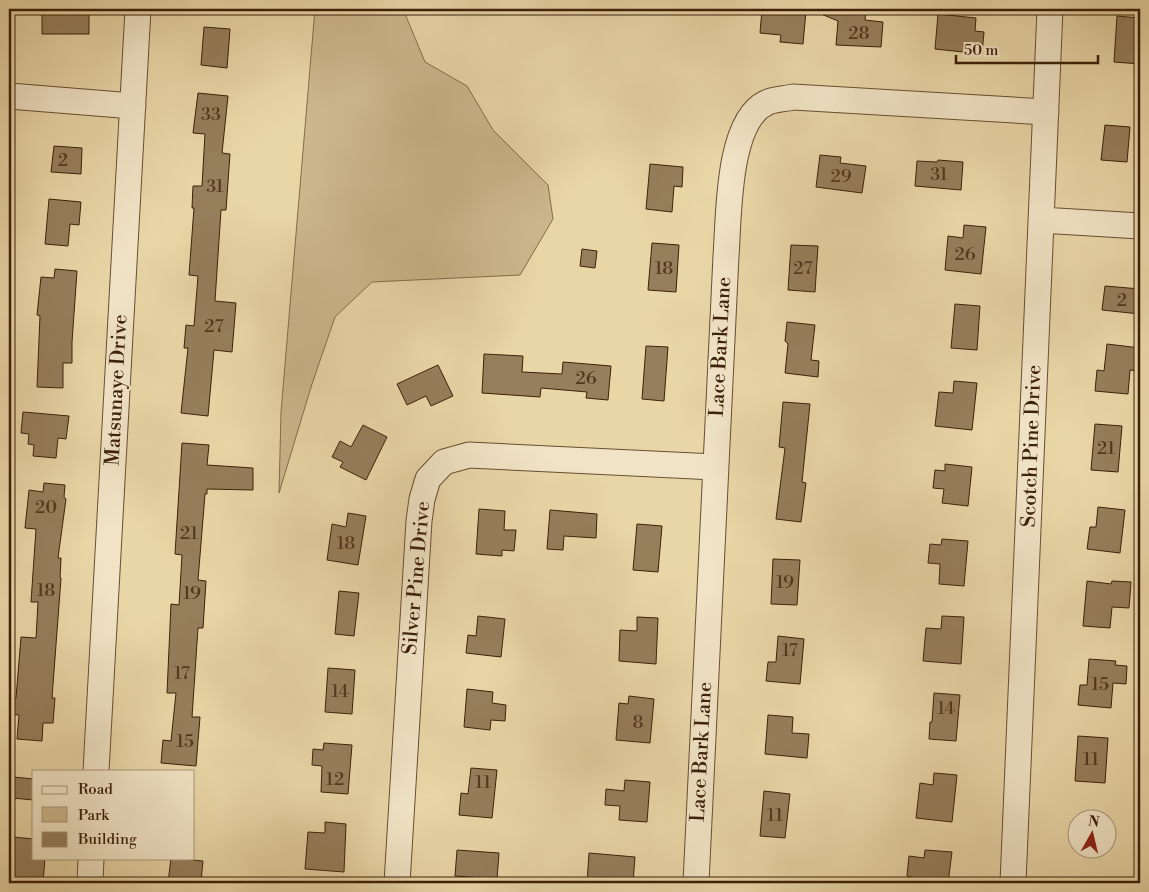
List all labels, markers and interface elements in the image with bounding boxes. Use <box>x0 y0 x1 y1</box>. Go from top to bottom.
house number: 28 <box>848 22 870 45</box>
scale bar <box>956 32 1099 64</box>
text: 50 m <box>964 41 998 60</box>
house number: 33 <box>201 103 221 126</box>
house number: 2 <box>58 149 68 172</box>
house number: 31 <box>930 163 948 186</box>
house number: 29 <box>830 165 852 188</box>
house number: 31 <box>206 175 224 198</box>
house number: 26 <box>954 243 976 266</box>
house number: 18 <box>655 257 673 280</box>
house number: 27 <box>793 257 813 280</box>
street label: Lace Bark Lane <box>705 276 737 418</box>
house number: 2 <box>1117 289 1127 312</box>
street label: Matsunaye Drive <box>101 314 133 466</box>
house number: 27 <box>204 315 224 338</box>
street label: Scotch Pine Drive <box>1017 364 1047 528</box>
house number: 26 <box>575 367 597 390</box>
house number: 21 <box>1097 437 1115 460</box>
house number: 20 <box>35 496 57 519</box>
street label: Silver Pine Drive <box>398 500 436 656</box>
house number: 21 <box>180 522 198 545</box>
house number: 18 <box>337 532 355 555</box>
house number: 19 <box>776 571 794 594</box>
house number: 18 <box>37 579 55 602</box>
house number: 19 <box>183 582 201 605</box>
house number: 17 <box>782 639 798 662</box>
house number: 17 <box>174 662 190 685</box>
house number: 15 <box>1091 673 1109 696</box>
house number: 14 <box>331 680 349 703</box>
street label: Lace Bark Lane <box>686 681 718 823</box>
house number: 14 <box>937 697 955 720</box>
house number: 8 <box>632 711 644 734</box>
house number: 15 <box>176 730 194 753</box>
house number: 11 <box>1083 748 1099 771</box>
house number: 12 <box>326 768 344 791</box>
legend <box>32 770 195 860</box>
house number: 11 <box>475 771 491 794</box>
text: Road <box>78 780 113 799</box>
house number: 11 <box>767 804 783 827</box>
text: Park <box>78 806 110 825</box>
north arrow <box>1066 810 1116 860</box>
text: N <box>1087 812 1100 832</box>
text: Building <box>77 830 137 849</box>

